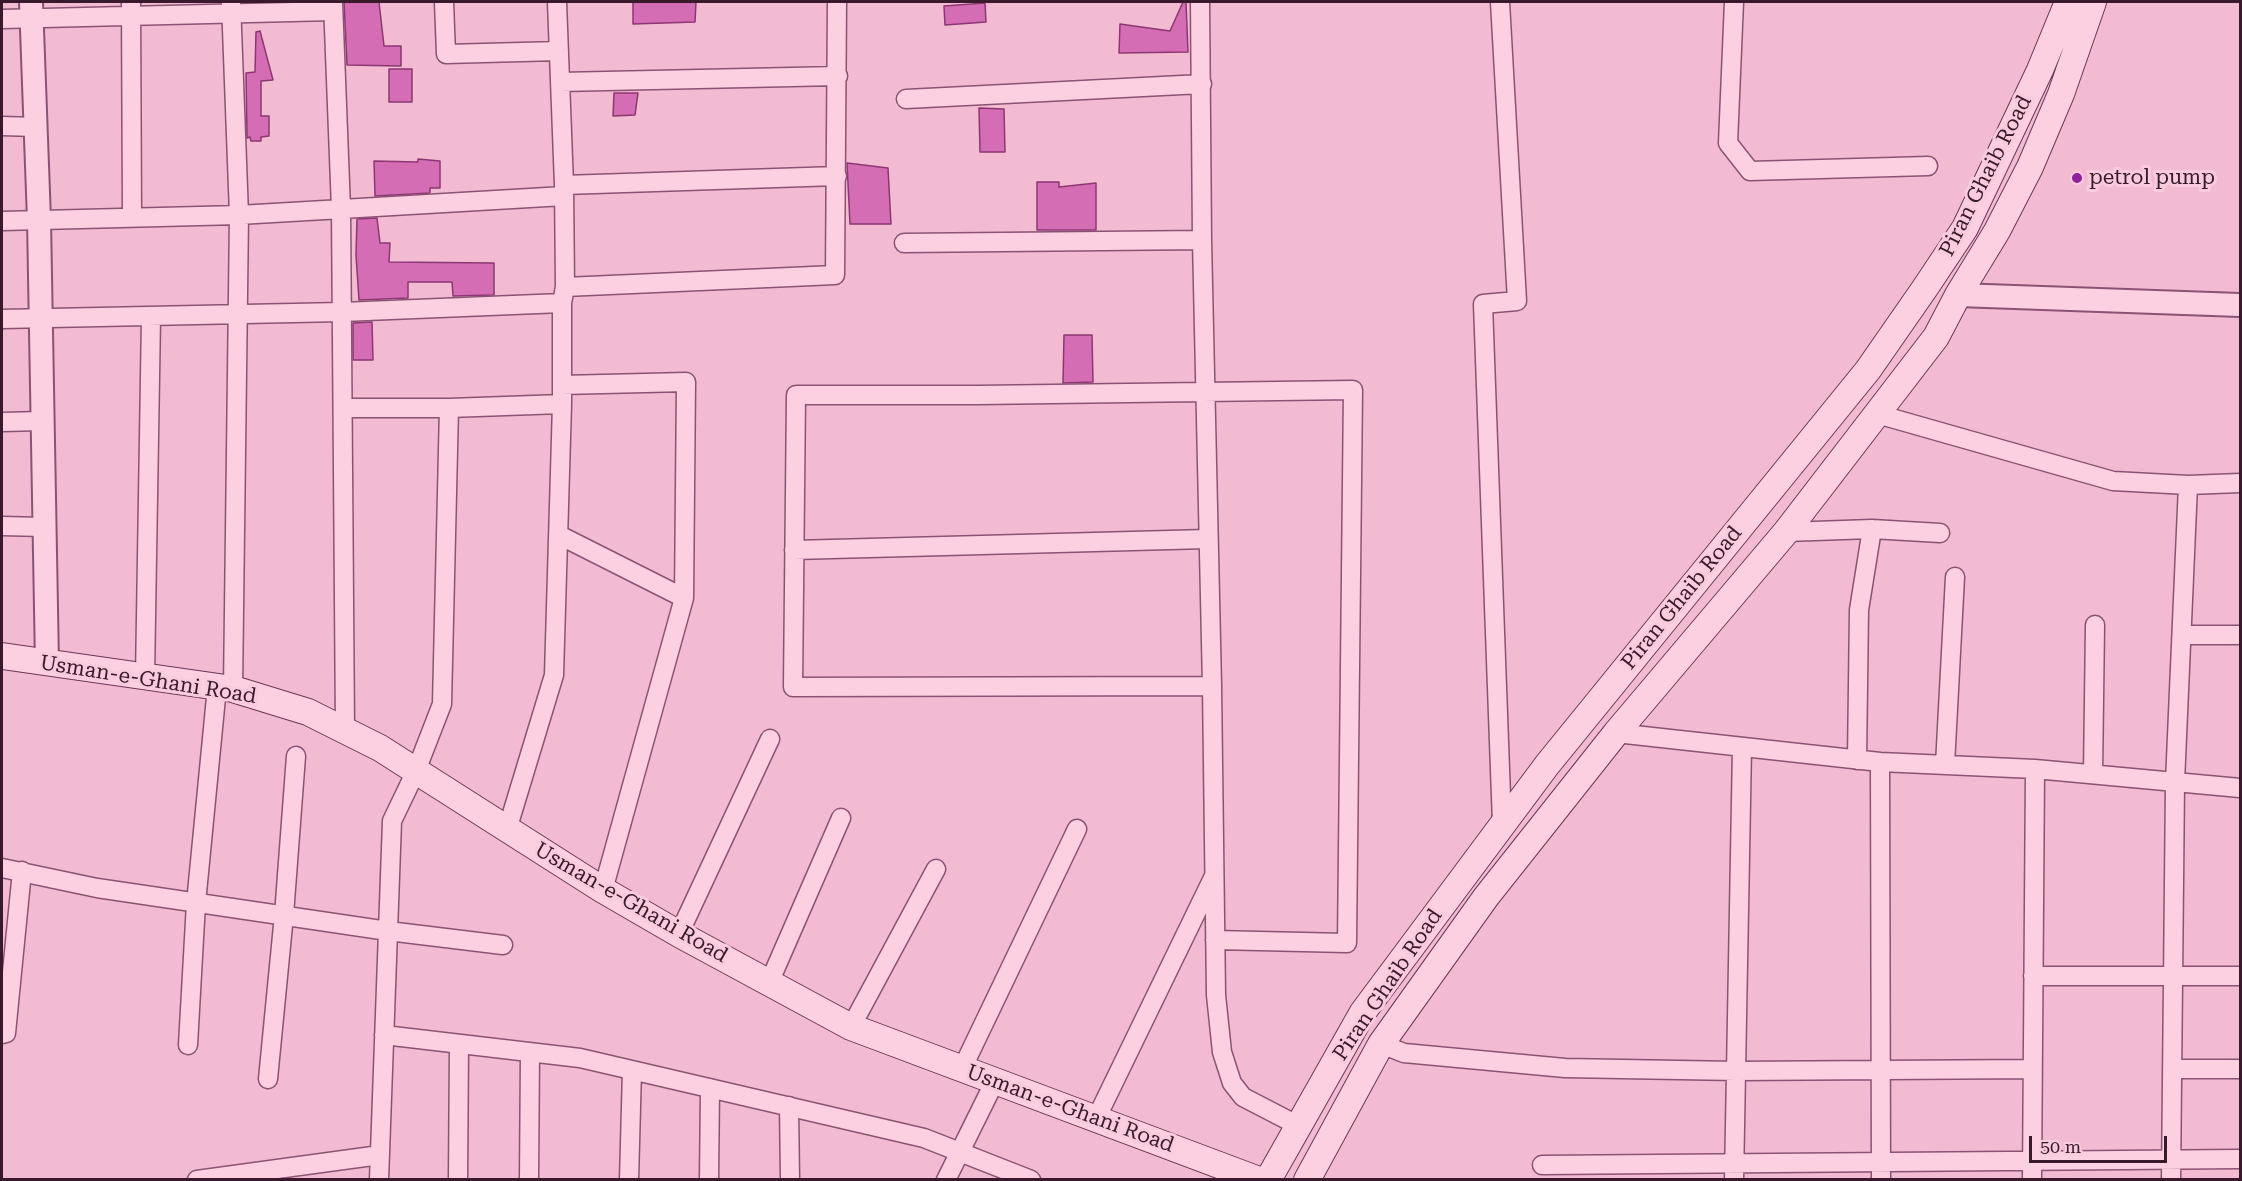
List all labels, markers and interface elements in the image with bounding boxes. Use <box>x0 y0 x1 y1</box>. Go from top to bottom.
street label: Piran Ghaib Road <box>1935 91 2037 261</box>
place label: petrol pump <box>2089 165 2215 191</box>
marker: petrol pump <box>2070 171 2084 185</box>
street label: Piran Ghaib Road <box>1616 521 1748 675</box>
street label: Usman-e-Ghani Road <box>38 650 258 710</box>
street label: Usman-e-Ghani Road <box>530 837 732 969</box>
street label: Piran Ghaib Road <box>1328 904 1448 1066</box>
street label: Usman-e-Ghani Road <box>963 1060 1177 1158</box>
scale bar <box>2032 1124 2170 1162</box>
text: 50 m <box>2040 1136 2081 1157</box>

